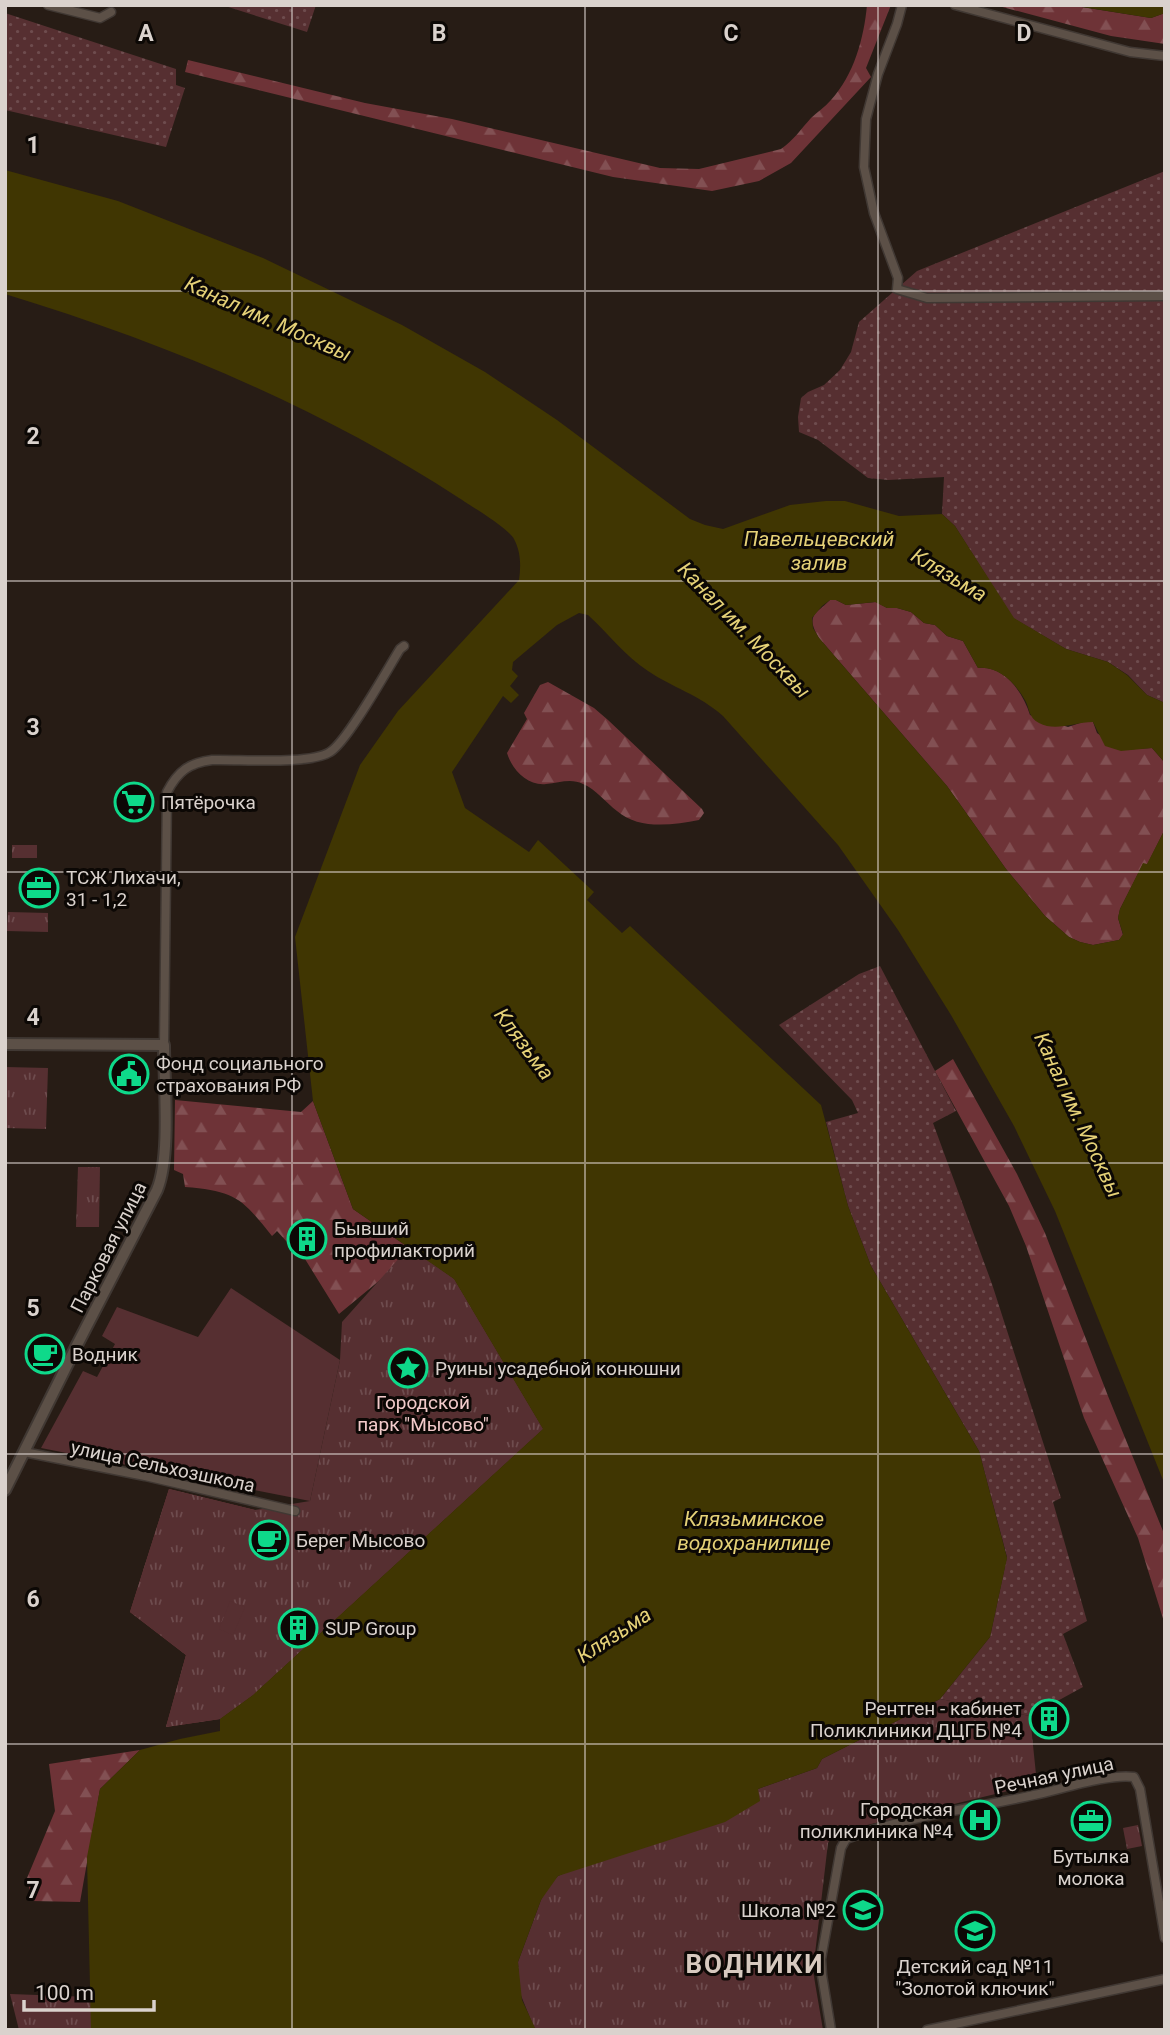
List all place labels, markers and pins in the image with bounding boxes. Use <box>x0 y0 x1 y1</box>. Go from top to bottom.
supermarket icon: Пятёрочка <box>113 781 155 823</box>
place label: Пятёрочка <box>161 791 256 814</box>
place label: ТСЖ Лихачи, 31 - 1,2 <box>66 866 181 911</box>
office icon: ТСЖ Лихачи, 31 - 1,2 <box>18 867 60 909</box>
place label: Фонд социального страхования РФ <box>156 1052 324 1097</box>
public building icon: Фонд социального страхования РФ <box>108 1053 150 1095</box>
place label: Бывший профилакторий <box>334 1217 475 1262</box>
building icon: Бывший профилакторий <box>286 1218 328 1260</box>
cafe icon: Водник <box>24 1333 66 1375</box>
place label: Водник <box>72 1343 138 1366</box>
place icon: Руины усадебной конюшни <box>387 1347 429 1389</box>
place label: Руины усадебной конюшни <box>435 1357 681 1380</box>
cafe icon: Берег Мысово <box>248 1519 290 1561</box>
place label: Берег Мысово <box>296 1529 425 1552</box>
building icon: SUP Group <box>277 1607 319 1649</box>
place label: SUP Group <box>325 1617 416 1640</box>
place label: Рентген - кабинет Поликлиники ДЦГБ №4 <box>810 1697 1022 1742</box>
building icon: Рентген - кабинет Поликлиники ДЦГБ №4 <box>1028 1698 1070 1740</box>
place label: Городская поликлиника №4 <box>800 1798 953 1843</box>
hospital icon: Городская поликлиника №4 <box>959 1799 1001 1841</box>
office icon: Бутылка молока <box>1070 1800 1112 1842</box>
place label: Бутылка молока <box>1053 1845 1129 1890</box>
school or university icon: Школа №2 <box>842 1889 884 1931</box>
place label: Школа №2 <box>741 1899 836 1922</box>
school or university icon: Детский сад №11 "Золотой ключик" <box>954 1910 996 1952</box>
place label: Детский сад №11 "Золотой ключик" <box>895 1955 1055 2000</box>

